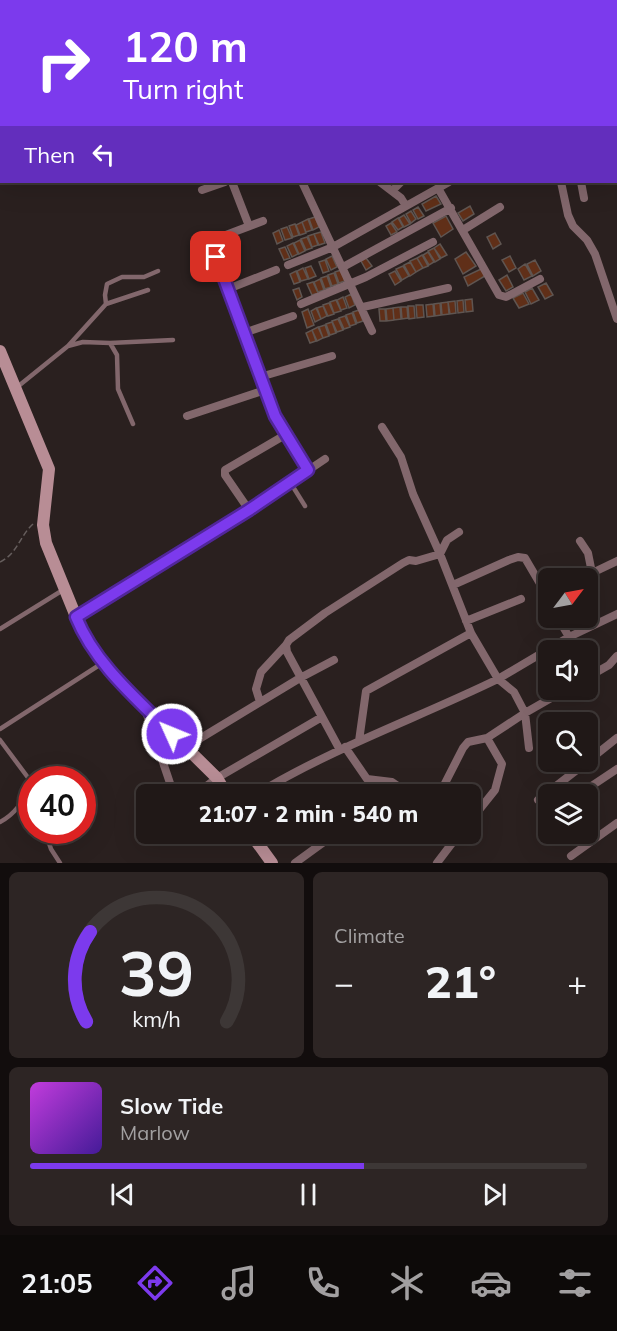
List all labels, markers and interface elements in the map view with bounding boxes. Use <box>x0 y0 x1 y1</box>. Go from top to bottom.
text: 120 m <box>123 20 248 73</box>
icon: right <box>24 24 102 102</box>
text: Turn right <box>123 72 243 106</box>
icon: left <box>87 138 120 171</box>
text: Then <box>24 141 75 169</box>
pin <box>190 231 241 282</box>
icon: arrive <box>199 240 232 273</box>
north arrow <box>538 568 598 628</box>
map controls <box>538 568 598 844</box>
button: sound <box>538 640 598 700</box>
position arrow <box>140 702 204 766</box>
button: search <box>538 712 598 772</box>
speed limit sign: 40 <box>18 766 96 844</box>
button: layers <box>538 784 598 844</box>
text: 21:07 · 2 min · 540 m <box>199 800 418 828</box>
text: Climate <box>334 923 405 948</box>
text: 39 <box>119 933 194 1012</box>
text: 21° <box>425 953 496 1009</box>
text: − <box>334 962 354 1003</box>
text: + <box>567 962 587 1003</box>
text: km/h <box>132 1005 181 1032</box>
text: Slow Tide <box>120 1092 223 1120</box>
text: Marlow <box>120 1120 190 1145</box>
icon: previous <box>106 1178 139 1211</box>
icon: pause <box>292 1178 325 1211</box>
icon: next <box>478 1178 511 1211</box>
icon: directions <box>134 1262 176 1304</box>
icon: music <box>218 1262 260 1304</box>
icon: phone <box>302 1262 344 1304</box>
icon: climate <box>386 1262 428 1304</box>
icon: car <box>470 1262 512 1304</box>
icon: filters <box>554 1262 596 1304</box>
text: 21:05 <box>21 1266 92 1300</box>

